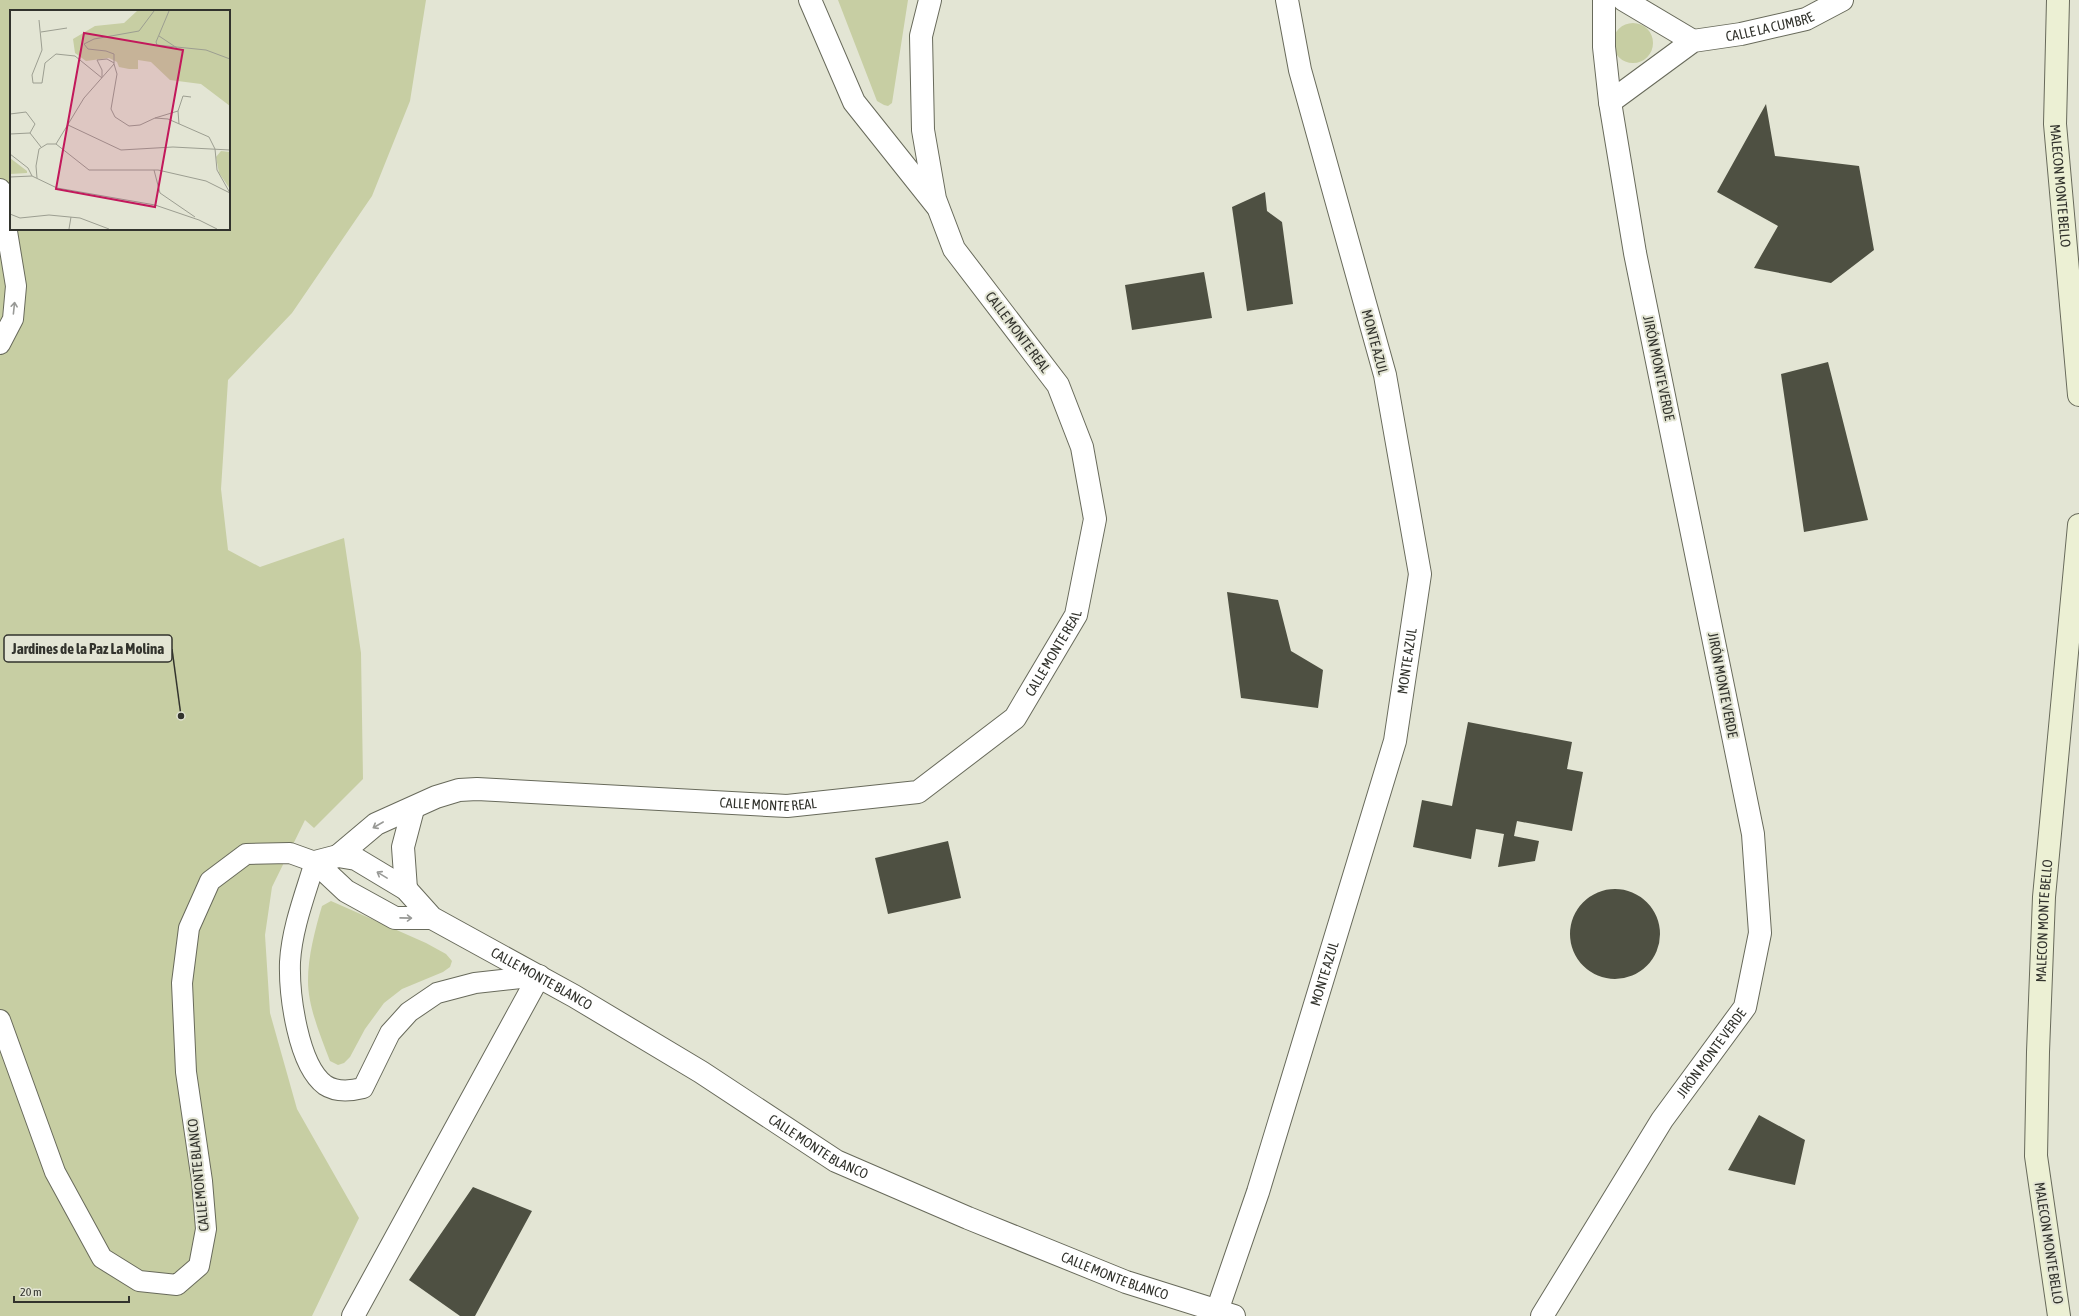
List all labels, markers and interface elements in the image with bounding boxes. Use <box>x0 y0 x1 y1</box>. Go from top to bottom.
street label: CALLE LA CUMBRE <box>1725 8 1817 44</box>
inset map <box>10 10 230 230</box>
street label: MALECON MONTE BELLO <box>2047 124 2074 248</box>
street label: CALLE MONTE REAL <box>982 288 1054 376</box>
one-way arrow <box>10 302 18 315</box>
street label: MONTE AZUL <box>1359 308 1392 377</box>
street label: JIRÓN MONTE VERDE <box>1640 314 1678 422</box>
street label: CALLE MONTE REAL <box>1022 609 1085 699</box>
street label: MONTE AZUL <box>1394 626 1420 695</box>
street label: JIRÓN MONTE VERDE <box>1705 631 1741 739</box>
callout: Jardines de la Paz La Molina <box>4 635 172 662</box>
text: Jardines de la Paz La Molina <box>11 640 164 657</box>
street label: CALLE MONTE REAL <box>719 794 818 814</box>
one-way arrow <box>372 821 384 829</box>
street label: MALECON MONTE BELLO <box>2033 859 2056 983</box>
one-way arrow <box>376 870 388 878</box>
one-way arrow <box>399 914 412 922</box>
street label: MONTE AZUL <box>1307 939 1342 1008</box>
street label: CALLE MONTE BLANCO <box>488 944 595 1013</box>
street label: JIRÓN MONTE VERDE <box>1673 1005 1749 1101</box>
street label: CALLE MONTE BLANCO <box>766 1111 871 1182</box>
street label: CALLE MONTE BLANCO <box>184 1118 212 1232</box>
street label: MALECON MONTE BELLO <box>2031 1181 2067 1305</box>
street label: CALLE MONTE BLANCO <box>1059 1249 1170 1303</box>
scale bar <box>14 1278 129 1304</box>
text: 20 m <box>20 1285 42 1299</box>

